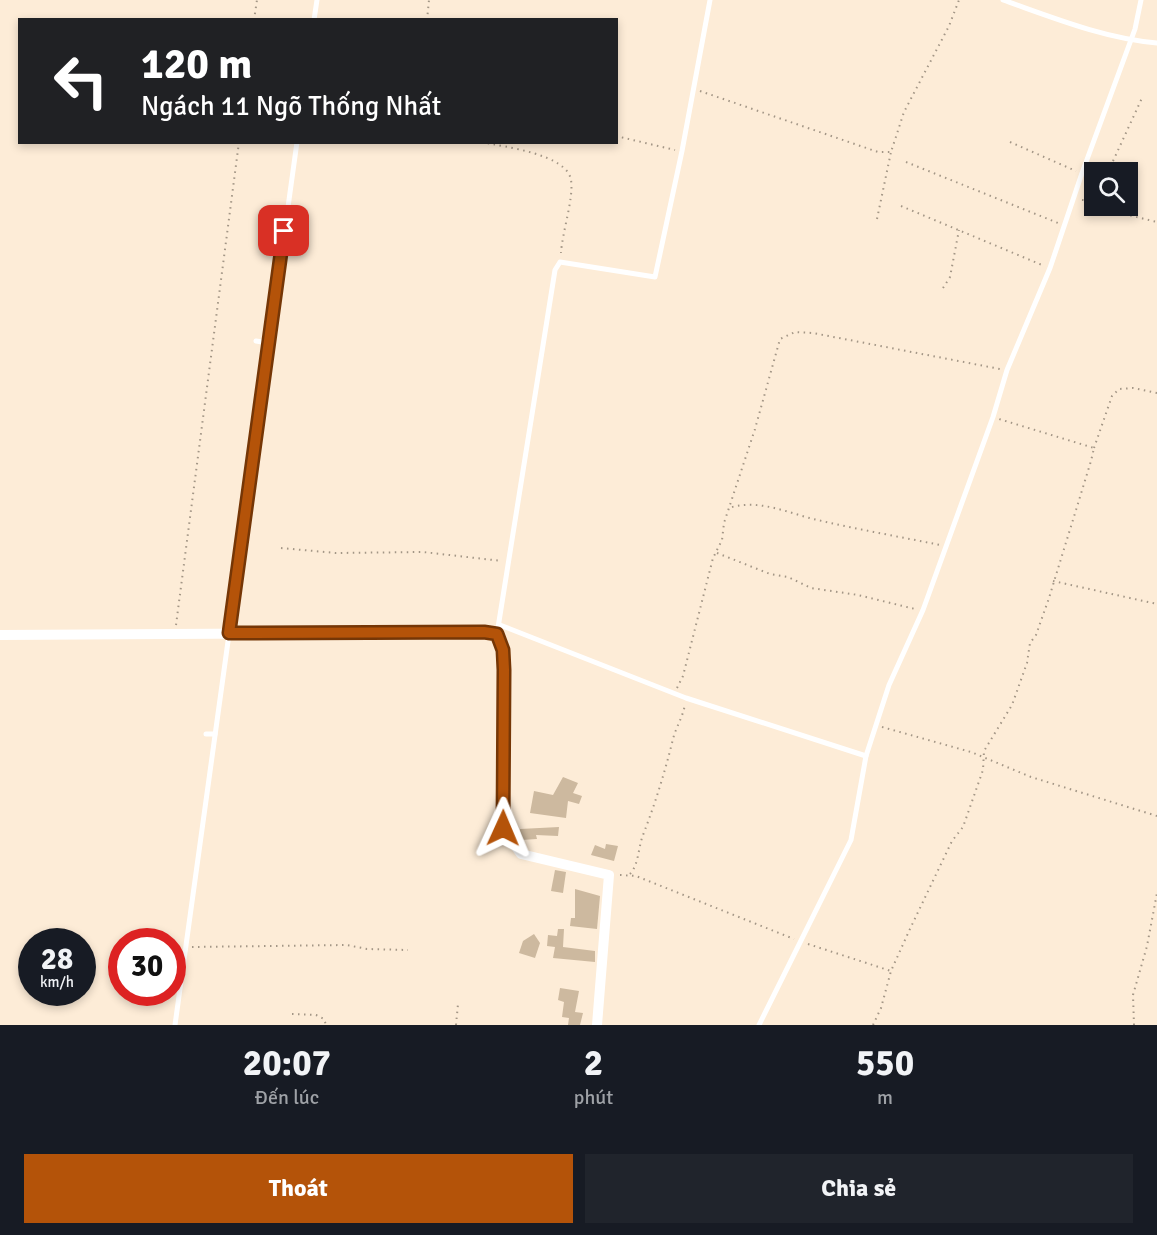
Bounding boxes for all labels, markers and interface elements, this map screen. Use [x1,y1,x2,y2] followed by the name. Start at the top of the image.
[141,39,252,90] text: 120 m
[42,42,120,120] icon: left
[141,90,441,123] text: Ngách 11 Ngõ Thống Nhất
[1084,162,1138,216] map controls
[1084,162,1138,216] button: search
[258,205,309,256] pin
[267,214,300,247] icon: arrive
[471,796,535,860] position arrow
[108,928,186,1006] speed limit sign: 30
[41,941,73,978] text: 28
[40,973,74,991] text: km/h
[243,1041,331,1086] text: 20:07
[584,1041,603,1086] text: 2
[856,1041,914,1086] text: 550
[255,1085,319,1110] text: Đến lúc
[574,1085,613,1110] text: phút
[877,1085,893,1110] text: m
[24,1154,573,1223] button: Thoát
[585,1154,1133,1223] button: Chia sẻ

